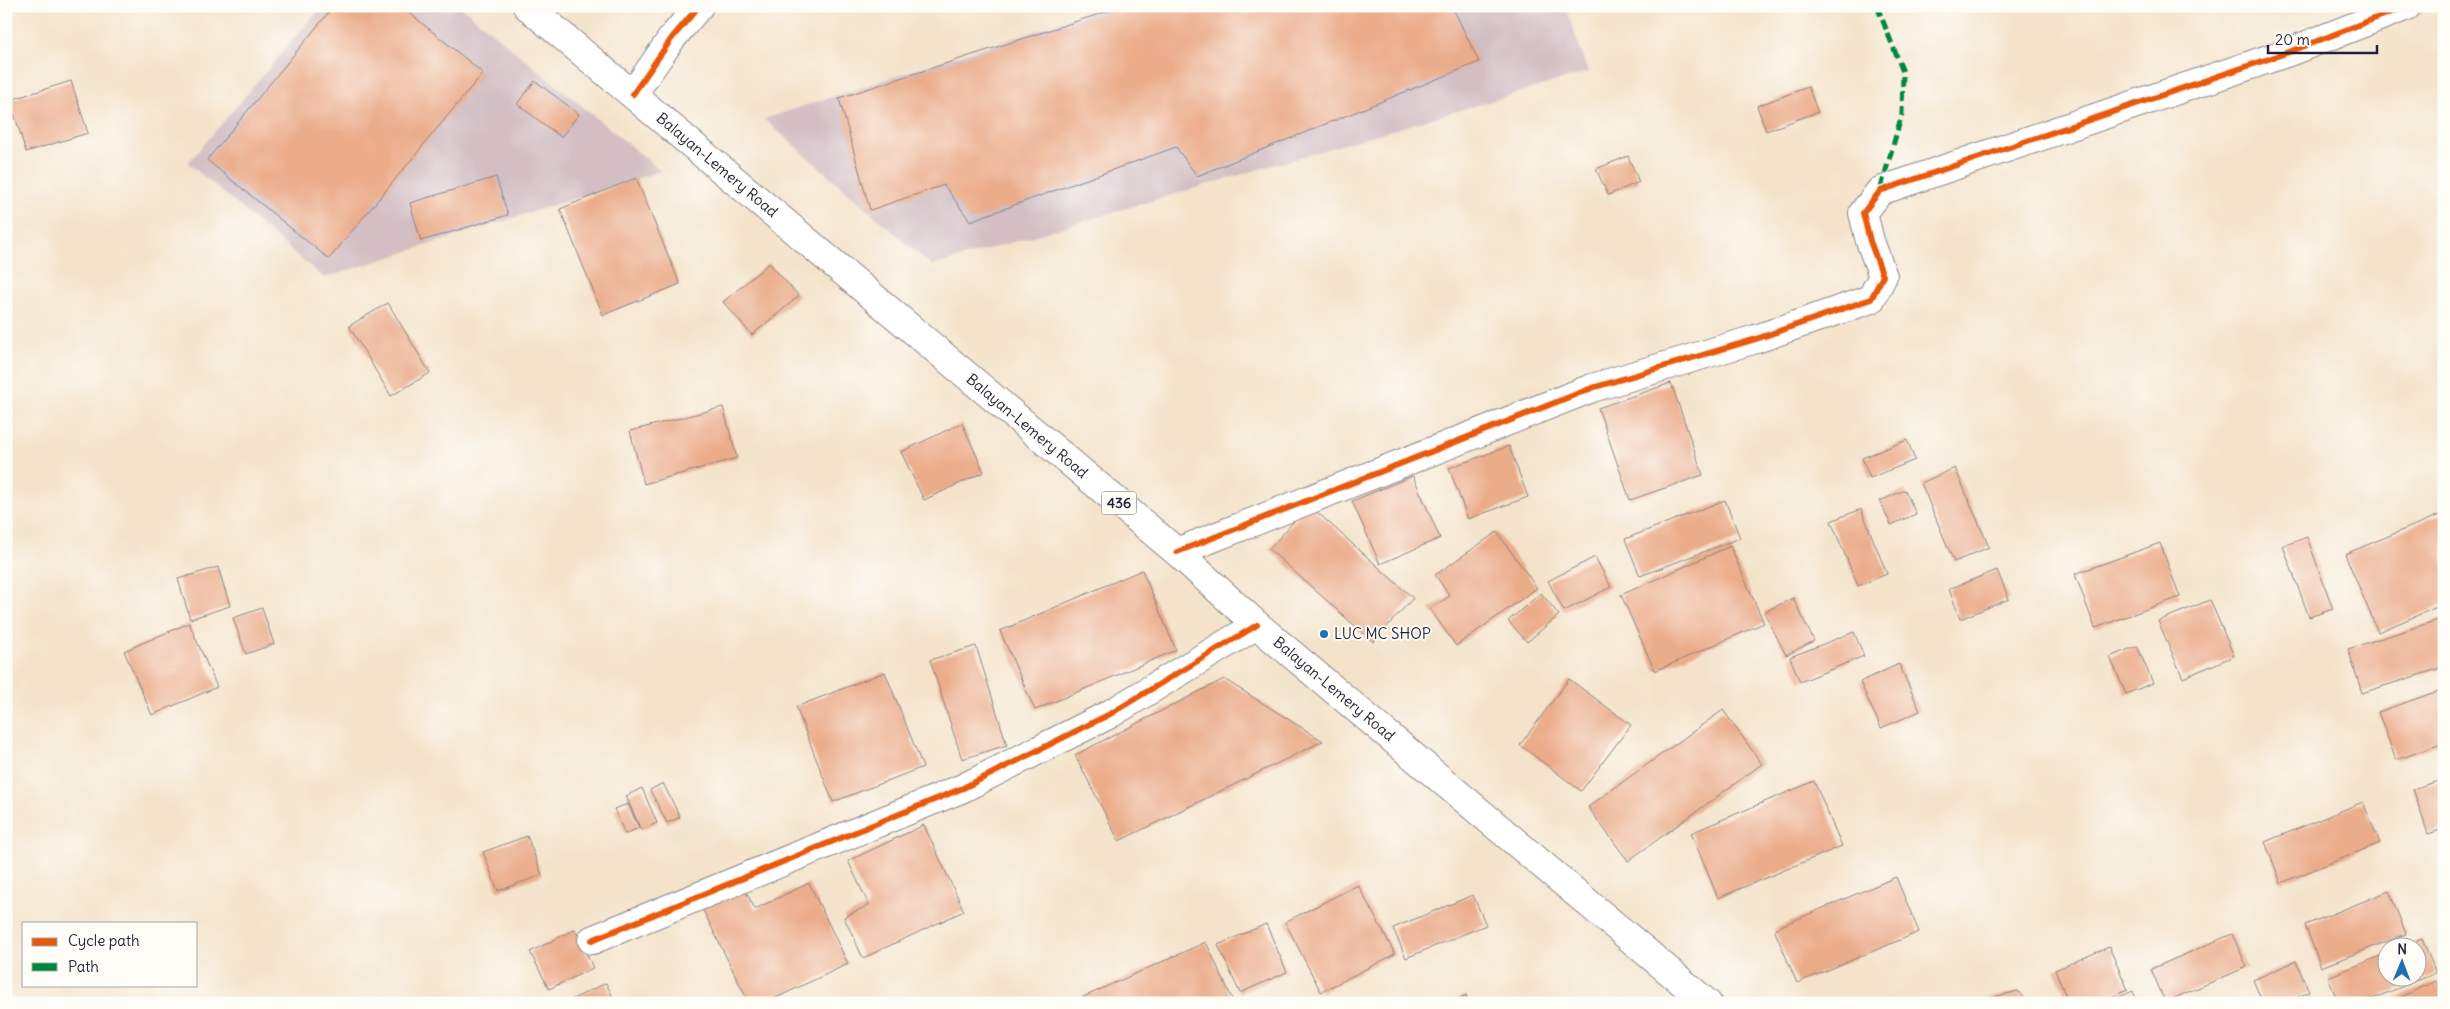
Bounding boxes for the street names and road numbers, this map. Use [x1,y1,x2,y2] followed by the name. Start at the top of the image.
[653,108,782,221] street label: Balayan-Lemery Road
[963,369,1092,482] street label: Balayan-Lemery Road
[1102,492,1136,514] road number: 436
[1270,632,1399,745] street label: Balayan-Lemery Road

